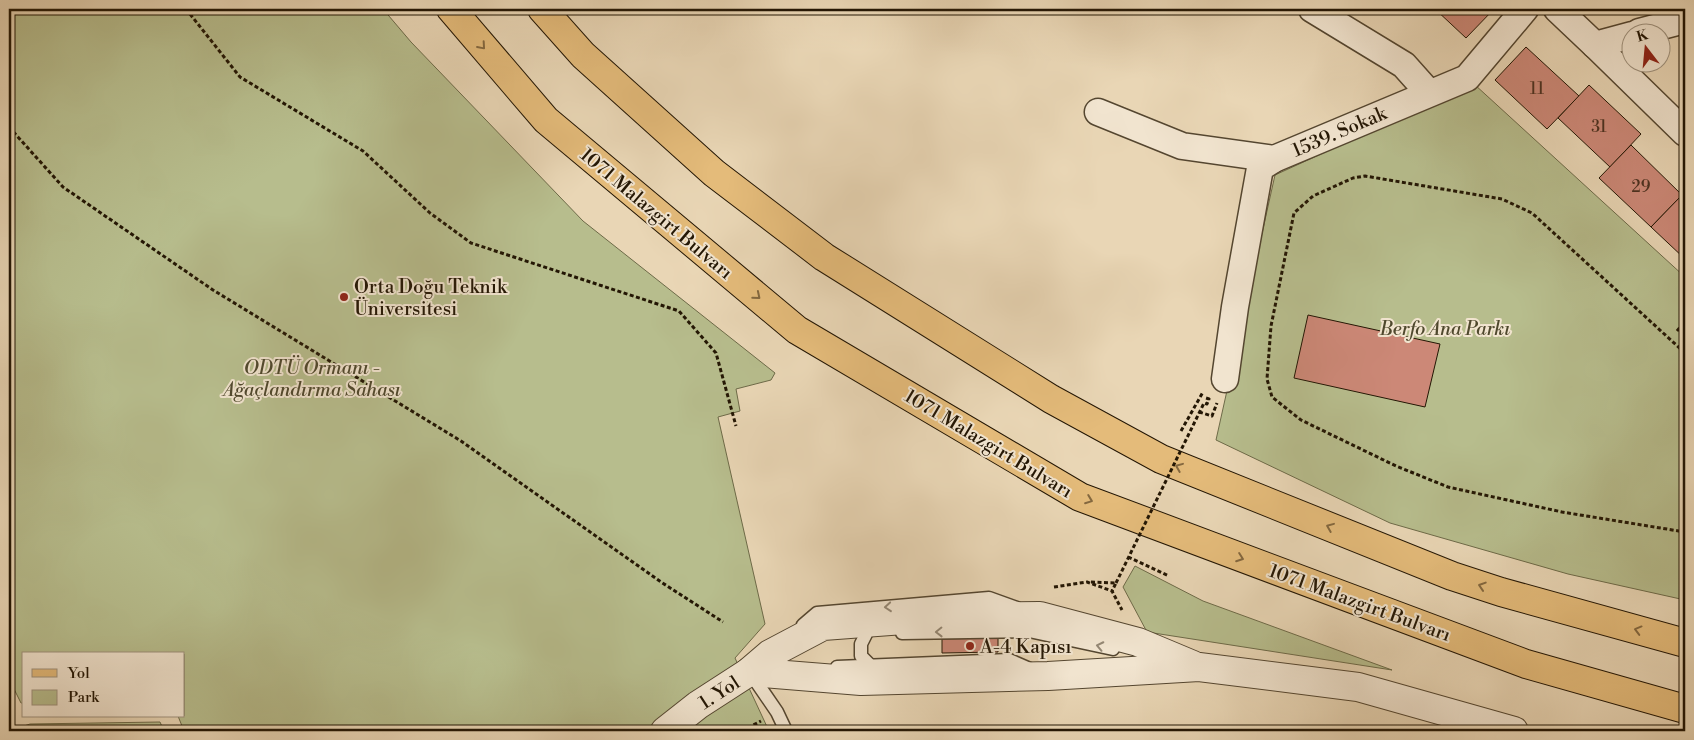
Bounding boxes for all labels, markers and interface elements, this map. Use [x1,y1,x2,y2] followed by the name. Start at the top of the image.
[1622,22,1672,72] north arrow
[1635,26,1651,47] text: K
[477,40,486,49] one-way arrow
[1530,79,1544,99] house number: 11
[1288,101,1391,163] street label: 1539. Sokak
[1591,117,1607,137] house number: 31
[575,143,738,285] street label: 1071 Malazgirt Bulvarı
[1632,177,1651,197] house number: 29
[354,275,508,321] place label: Orta Doğu Teknik Üniversitesi
[751,290,760,299] one-way arrow
[338,291,350,303] marker: Orta Doğu Teknik Üniversitesi
[1379,317,1510,341] park label: Berfo Ana Parkı
[221,355,401,402] park label: ODTÜ Ormanı - Ağaçlandırma Sahası
[900,384,1077,504] street label: 1071 Malazgirt Bulvarı
[1176,462,1184,472] one-way arrow
[1084,494,1092,504] one-way arrow
[1326,523,1335,533] one-way arrow
[1236,552,1244,562] one-way arrow
[1265,559,1454,647] street label: 1071 Malazgirt Bulvarı
[1478,581,1487,591] one-way arrow
[884,601,892,612] one-way arrow
[1635,625,1643,635] one-way arrow
[934,627,942,637] one-way arrow
[979,635,1072,659] place label: A-4 Kapısı
[964,640,976,652] marker: A-4 Kapısı
[1095,641,1104,652] one-way arrow
[22,652,185,718] legend
[67,664,90,683] text: Yol
[695,671,745,715] street label: 1. Yol
[68,688,100,707] text: Park

